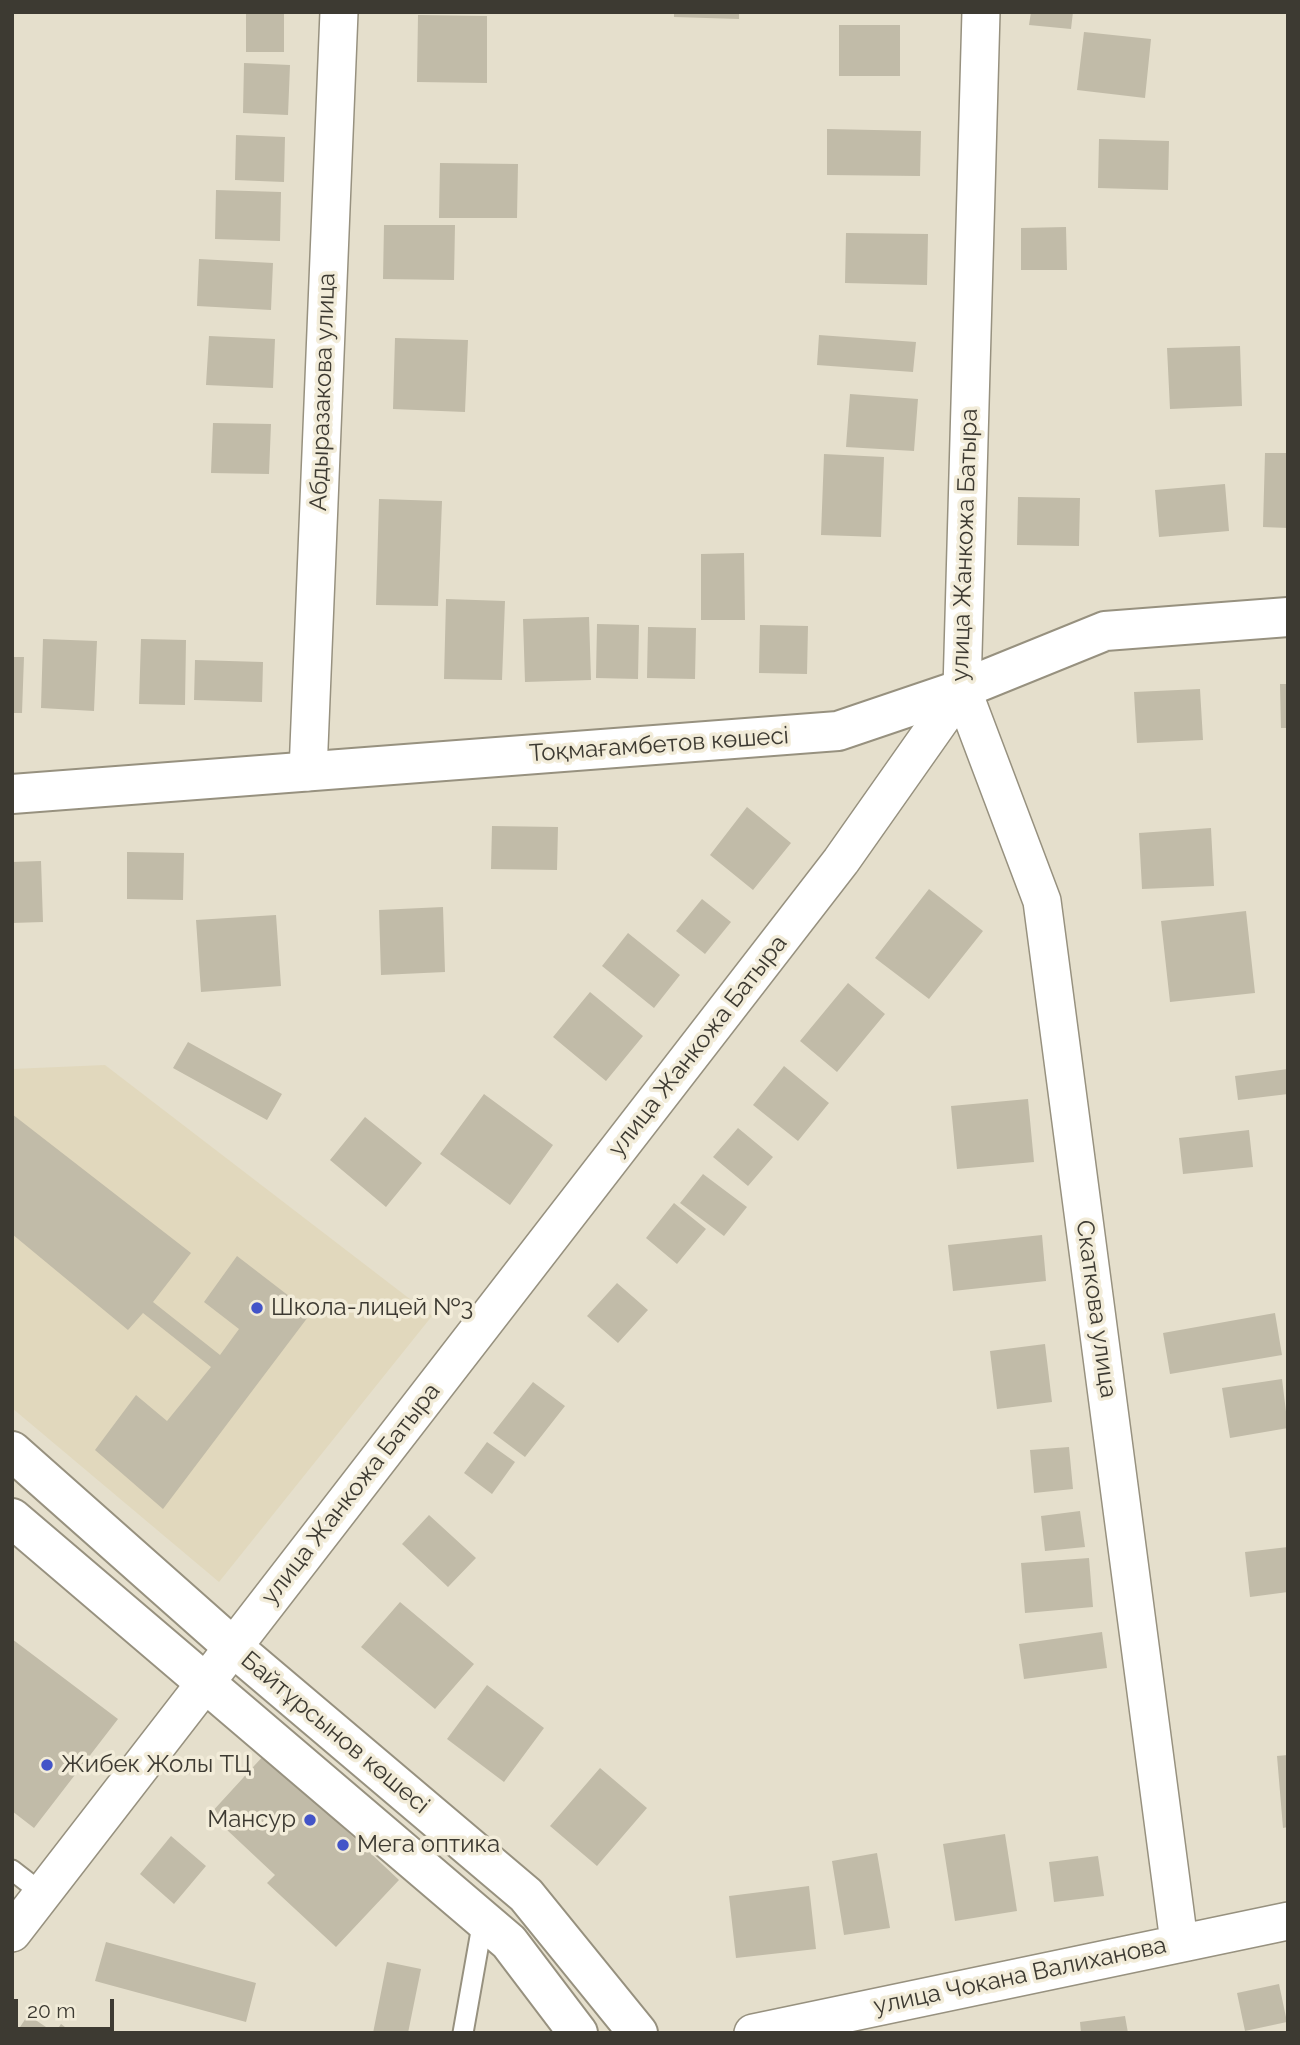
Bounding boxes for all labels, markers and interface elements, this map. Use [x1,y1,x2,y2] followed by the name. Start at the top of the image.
[304,272,342,512] street label: Абдыразакова улица
[946,408,984,682] street label: улица Жанкожа Батыра
[528,722,790,768] street label: Тоқмағамбетов көшесі
[603,930,793,1162] street label: улица Жанкожа Батыра
[1069,1218,1123,1400] street label: Скаткова улица
[271,1294,473,1322] place label: Школа-лицей №3
[249,1300,265,1316] marker: Школа-лицей №3
[256,1378,446,1610] street label: улица Жанкожа Батыра
[235,1646,435,1820] street label: Байтұрсынов көшесі
[61,1751,252,1779] place label: Жибек Жолы ТЦ
[39,1757,55,1773] marker: Жибек Жолы ТЦ
[207,1806,296,1834] place label: Мансур
[302,1812,318,1828] marker: Мансур
[357,1831,500,1859] place label: Мега оптика
[335,1837,351,1853] marker: Мега оптика
[871,1931,1169,2021] street label: улица Чокана Валиханова
[18,1986,117,2030] scale bar
[27,1998,75,2023] text: 20 m

